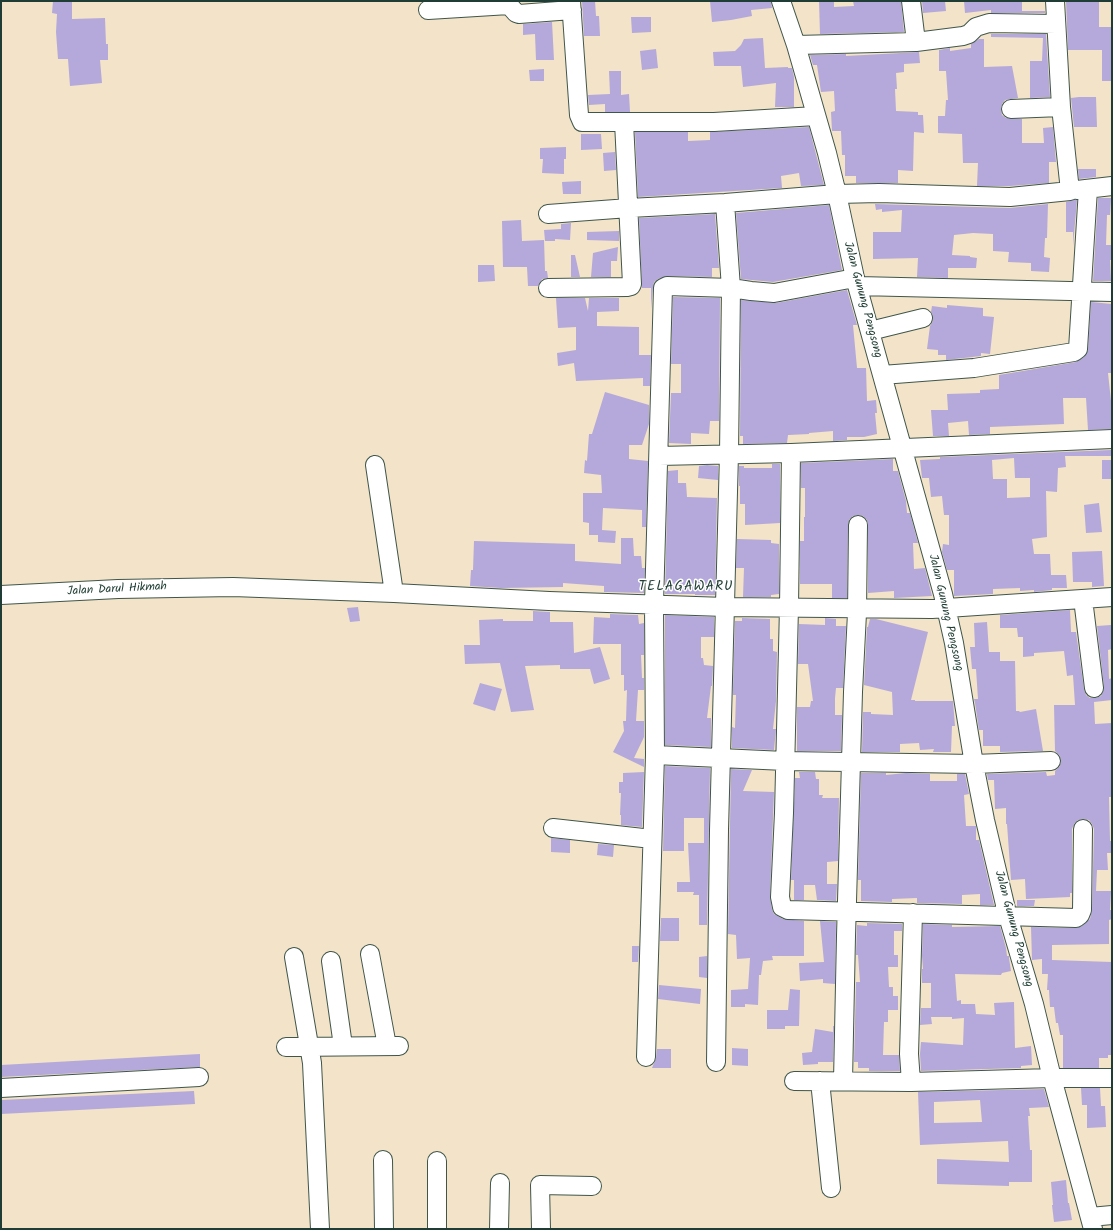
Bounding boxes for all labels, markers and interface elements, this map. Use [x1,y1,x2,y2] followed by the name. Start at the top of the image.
[840,240,884,360] street label: Jalan Gunung Pengsong
[925,553,965,673] street label: Jalan Gunung Pengsong
[67,580,167,600] street label: Jalan Darul Hikmah
[639,580,733,596] district label: TELAGAWARU
[991,869,1035,989] street label: Jalan Gunung Pengsong

